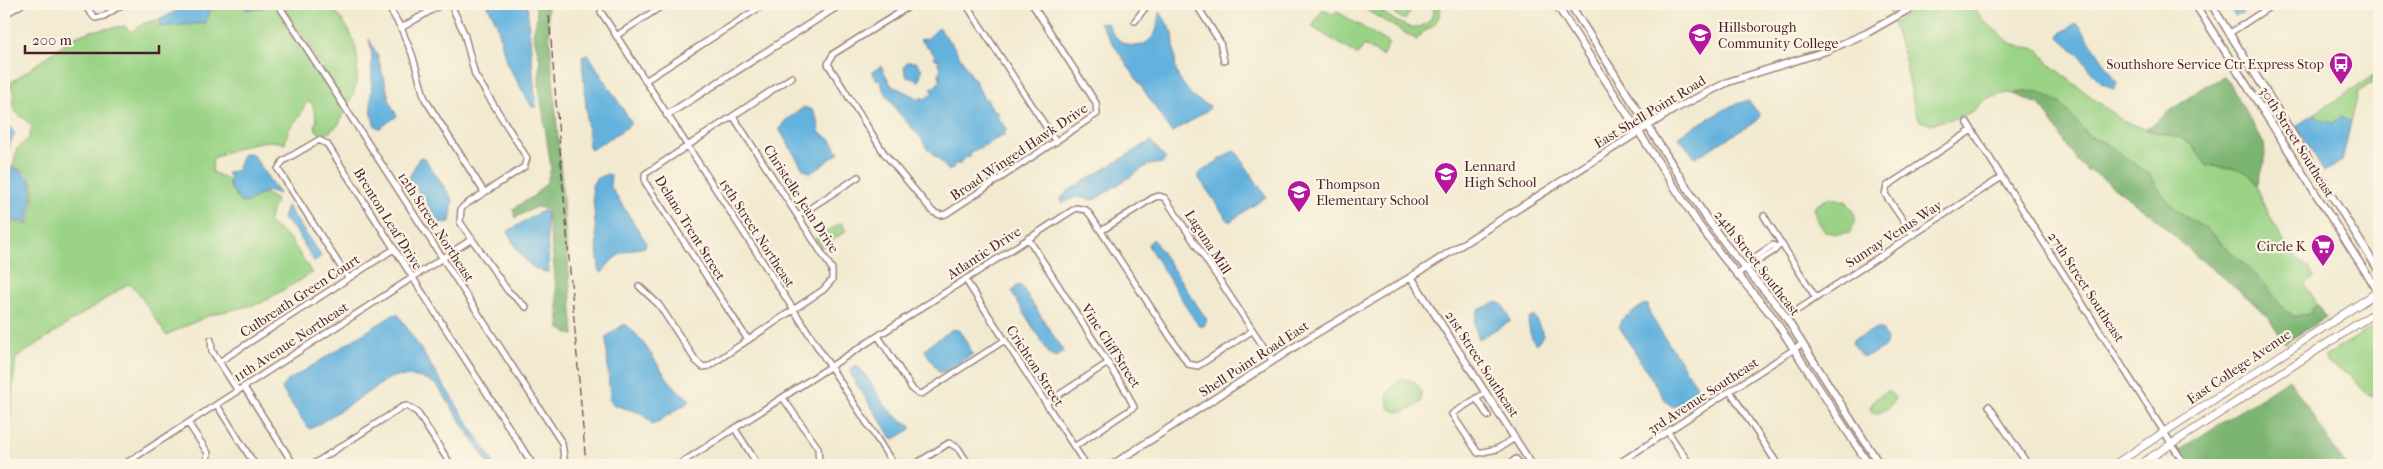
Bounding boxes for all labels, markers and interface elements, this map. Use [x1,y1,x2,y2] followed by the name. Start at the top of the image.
[1718,19,1839,52] place label: Hillsborough Community College
[25,22,159,54] scale bar
[1687,22,1713,56] school or university icon: Hillsborough Community College
[32,31,72,49] text: 200 m
[2328,51,2354,85] bus stop icon: Southshore Service Ctr Express Stop
[2106,56,2324,73] place label: Southshore Service Ctr Express Stop
[1591,72,1709,152] street label: East Shell Point Road
[2256,83,2338,201] street label: 30th Street Southeast
[947,100,1091,204] street label: Broad Winged Hawk Drive
[760,142,842,256] street label: Christelle Jean Drive
[1464,158,1537,191] place label: Lennard High School
[1433,161,1459,195] school or university icon: Lennard High School
[350,165,426,273] street label: Brenton Leaf Drive
[394,169,478,285] street label: 12th Street Northeast
[651,172,729,284] street label: Delano Trent Street
[715,175,799,291] street label: 15th Street Northeast
[1316,176,1429,209] place label: Thompson Elementary School
[1286,179,1312,213] school or university icon: Thompson Elementary School
[1843,196,1946,272] street label: Sunray Venus Way
[1181,207,1235,277] street label: Laguna Mill
[1710,207,1804,319] street label: 24th Street Southeast
[943,223,1024,284] street label: Atlantic Drive
[2044,229,2128,345] street label: 27th Street Southeast
[2310,233,2336,267] supermarket icon: Circle K
[2257,238,2307,255] place label: Circle K
[237,251,363,341] street label: Culbreath Green Court
[230,298,352,386] street label: 11th Avenue Northeast
[1077,300,1145,391] street label: Vine Cliff Street
[1441,307,1523,421] street label: 21st Street Southeast
[1196,317,1312,401] street label: Shell Point Road East
[1002,322,1068,410] street label: Crichton Street
[2184,326,2294,408] street label: East College Avenue
[1644,354,1762,438] street label: 3rd Avenue Southeast

